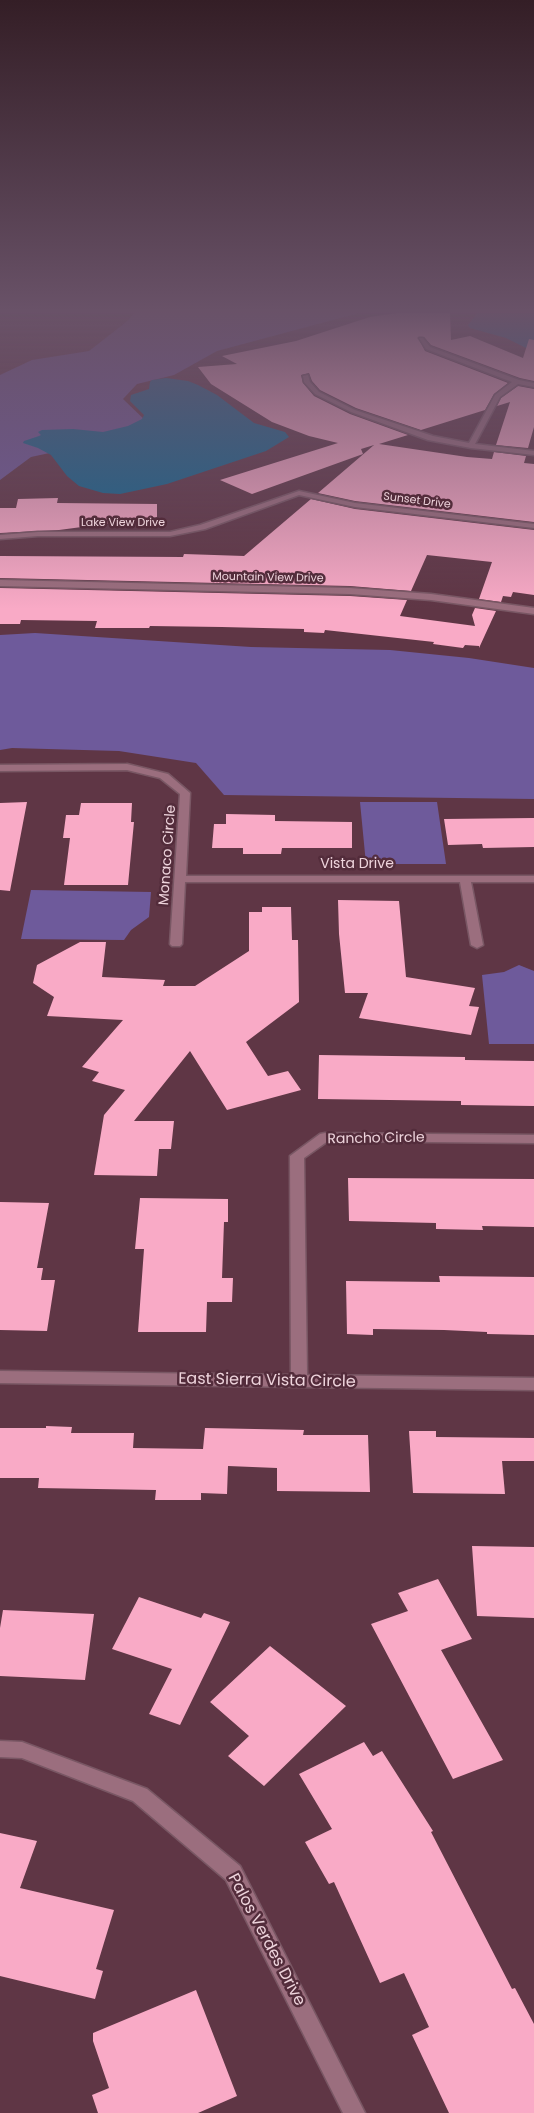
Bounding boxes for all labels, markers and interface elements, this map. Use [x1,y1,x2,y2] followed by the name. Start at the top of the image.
[383,490,451,512] street label: Sunset Drive
[81,516,165,530] street label: Lake View Drive
[212,570,324,586] street label: Mountain View Drive
[156,804,180,906] street label: Monaco Circle
[320,856,394,872] street label: Vista Drive
[327,1130,425,1148] street label: Rancho Circle
[178,1370,356,1392] street label: East Sierra Vista Circle
[223,1871,309,2009] street label: Palos Verdes Drive

